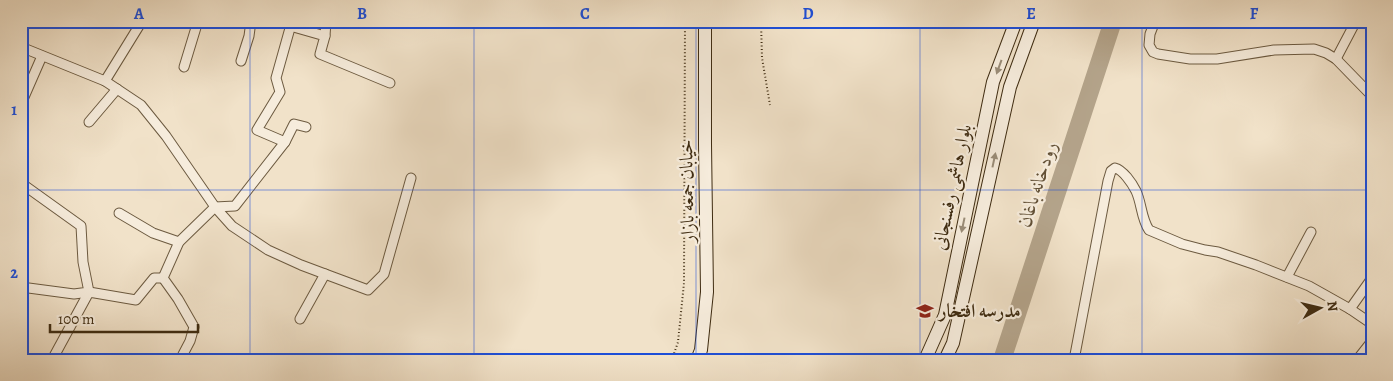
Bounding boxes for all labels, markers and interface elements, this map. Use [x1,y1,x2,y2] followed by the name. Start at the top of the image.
[133,3,145,25] text: A
[357,3,367,25] text: B
[580,3,590,25] text: C
[802,3,814,25] text: D
[1026,3,1036,25] text: E
[1250,3,1259,25] text: F
[995,60,1003,75] one-way arrow
[11,99,17,121] text: 1
[926,122,978,252] street label: بلوار هاشمی رفسنجانی
[1010,138,1064,230] water label: رودخانه باغان
[673,139,701,245] street label: خیابان جمعه بازار
[990,152,998,167] one-way arrow
[959,218,967,234] one-way arrow
[10,262,18,284] text: 2
[1296,284,1346,334] north arrow
[937,298,1021,324] place label: مدرسه افتخار
[1322,300,1342,313] text: N
[50,301,198,333] scale bar
[915,301,935,321] school or university icon: مدرسه افتخار
[58,309,95,329] text: 100 m

